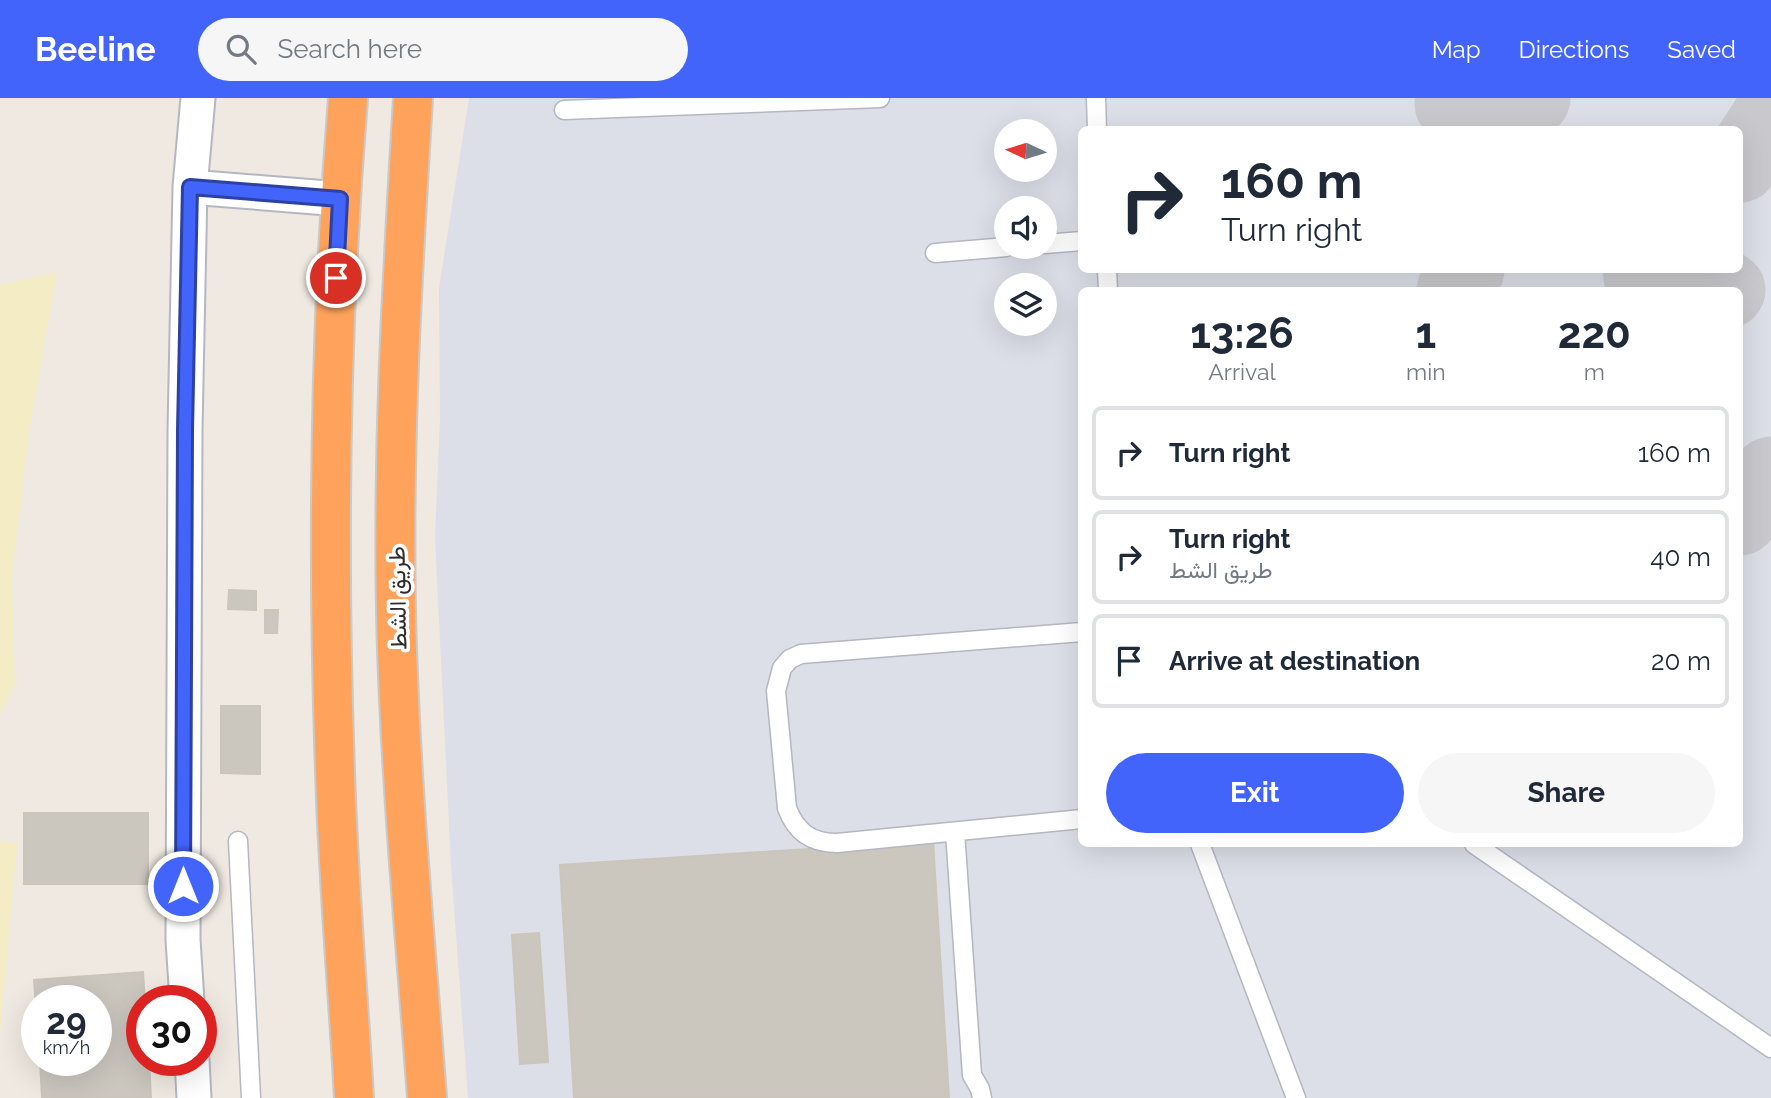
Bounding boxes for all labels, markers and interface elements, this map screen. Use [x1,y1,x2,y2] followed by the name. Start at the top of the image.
[198,18,688,81] search box
[35,30,156,69] text: Beeline
[222,30,260,68] icon: search
[278,34,422,64] text: Search here
[1432,35,1481,64] text: Map
[1519,35,1629,64] text: Directions
[1667,35,1736,64] text: Saved
[994,119,1057,182] north arrow
[994,119,1057,336] map controls
[1221,152,1362,209] text: 160 m
[1106,154,1197,245] icon: right
[994,196,1057,259] button: sound
[1221,211,1362,248] text: Turn right
[306,248,366,308] pin
[317,259,355,297] icon: arrive
[994,273,1057,336] button: layers
[1190,309,1294,358] text: 13:26
[1415,309,1436,358] text: 1
[1558,309,1631,358] text: 220
[1208,358,1276,385] text: Arrival
[1406,358,1446,385] text: min
[1584,358,1605,385] text: m
[1110,434,1148,472] icon: right
[1169,438,1290,468] text: Turn right
[1638,438,1711,468] text: 160 m
[1169,524,1290,554] text: Turn right
[1110,538,1148,576] icon: right
[1650,542,1711,572] text: 40 m
[383,546,413,650] street label: طريق الشط
[1169,556,1273,583] text: طريق الشط
[1110,642,1148,680] icon: arrive
[1169,646,1420,676] text: Arrive at destination
[1651,646,1711,676] text: 20 m
[1106,753,1404,833] button: Exit
[1418,753,1715,833] button: Share
[146,849,220,923] position arrow
[126,985,217,1076] speed limit sign: 30
[46,1001,87,1042] text: 29
[43,1037,90,1058] text: km/h

